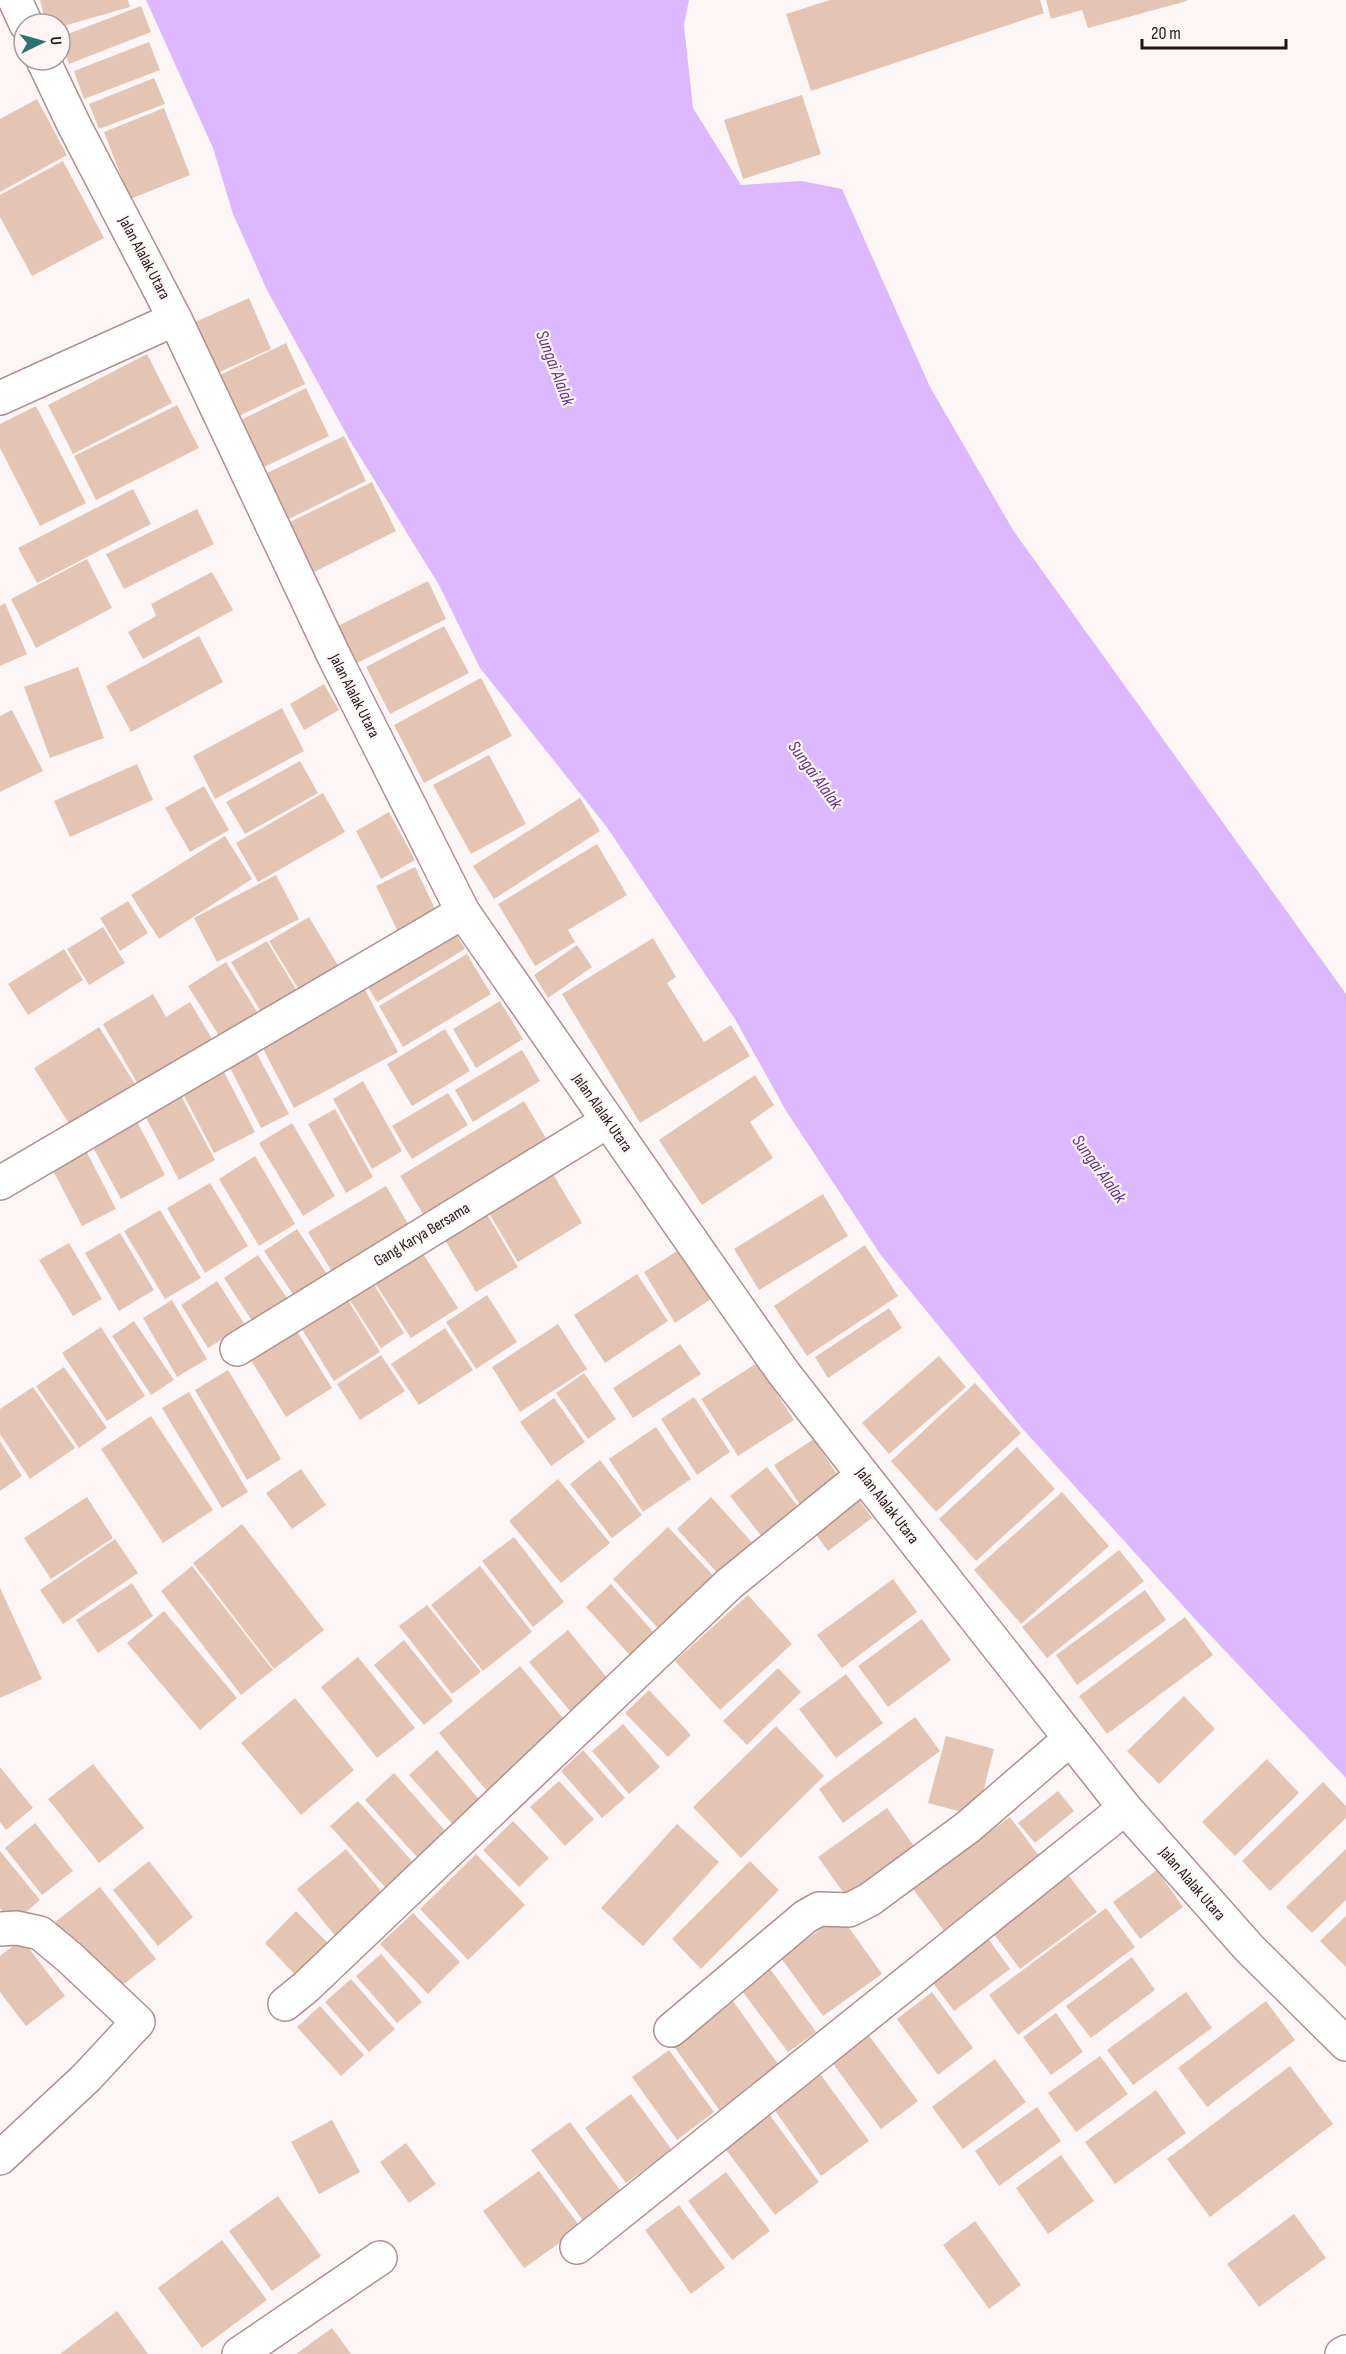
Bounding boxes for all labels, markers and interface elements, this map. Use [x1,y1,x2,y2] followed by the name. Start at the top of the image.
[12,12,72,72] north arrow
[1142,12,1286,50] scale bar
[1151,23,1181,44] text: 20 m
[46,36,65,46] text: U
[114,212,174,303] street label: Jalan Alalak Utara
[531,327,579,410] water label: Sungai Alalak
[324,650,383,741] street label: Jalan Alalak Utara
[783,737,847,814] water label: Sungai Alalak
[567,1069,636,1156] street label: Jalan Alalak Utara
[1067,1131,1131,1208] water label: Sungai Alalak
[371,1199,473,1271] street label: Gang Karya Bersama
[851,1463,923,1548] street label: Jalan Alalak Utara
[1154,1843,1229,1925] street label: Jalan Alalak Utara

